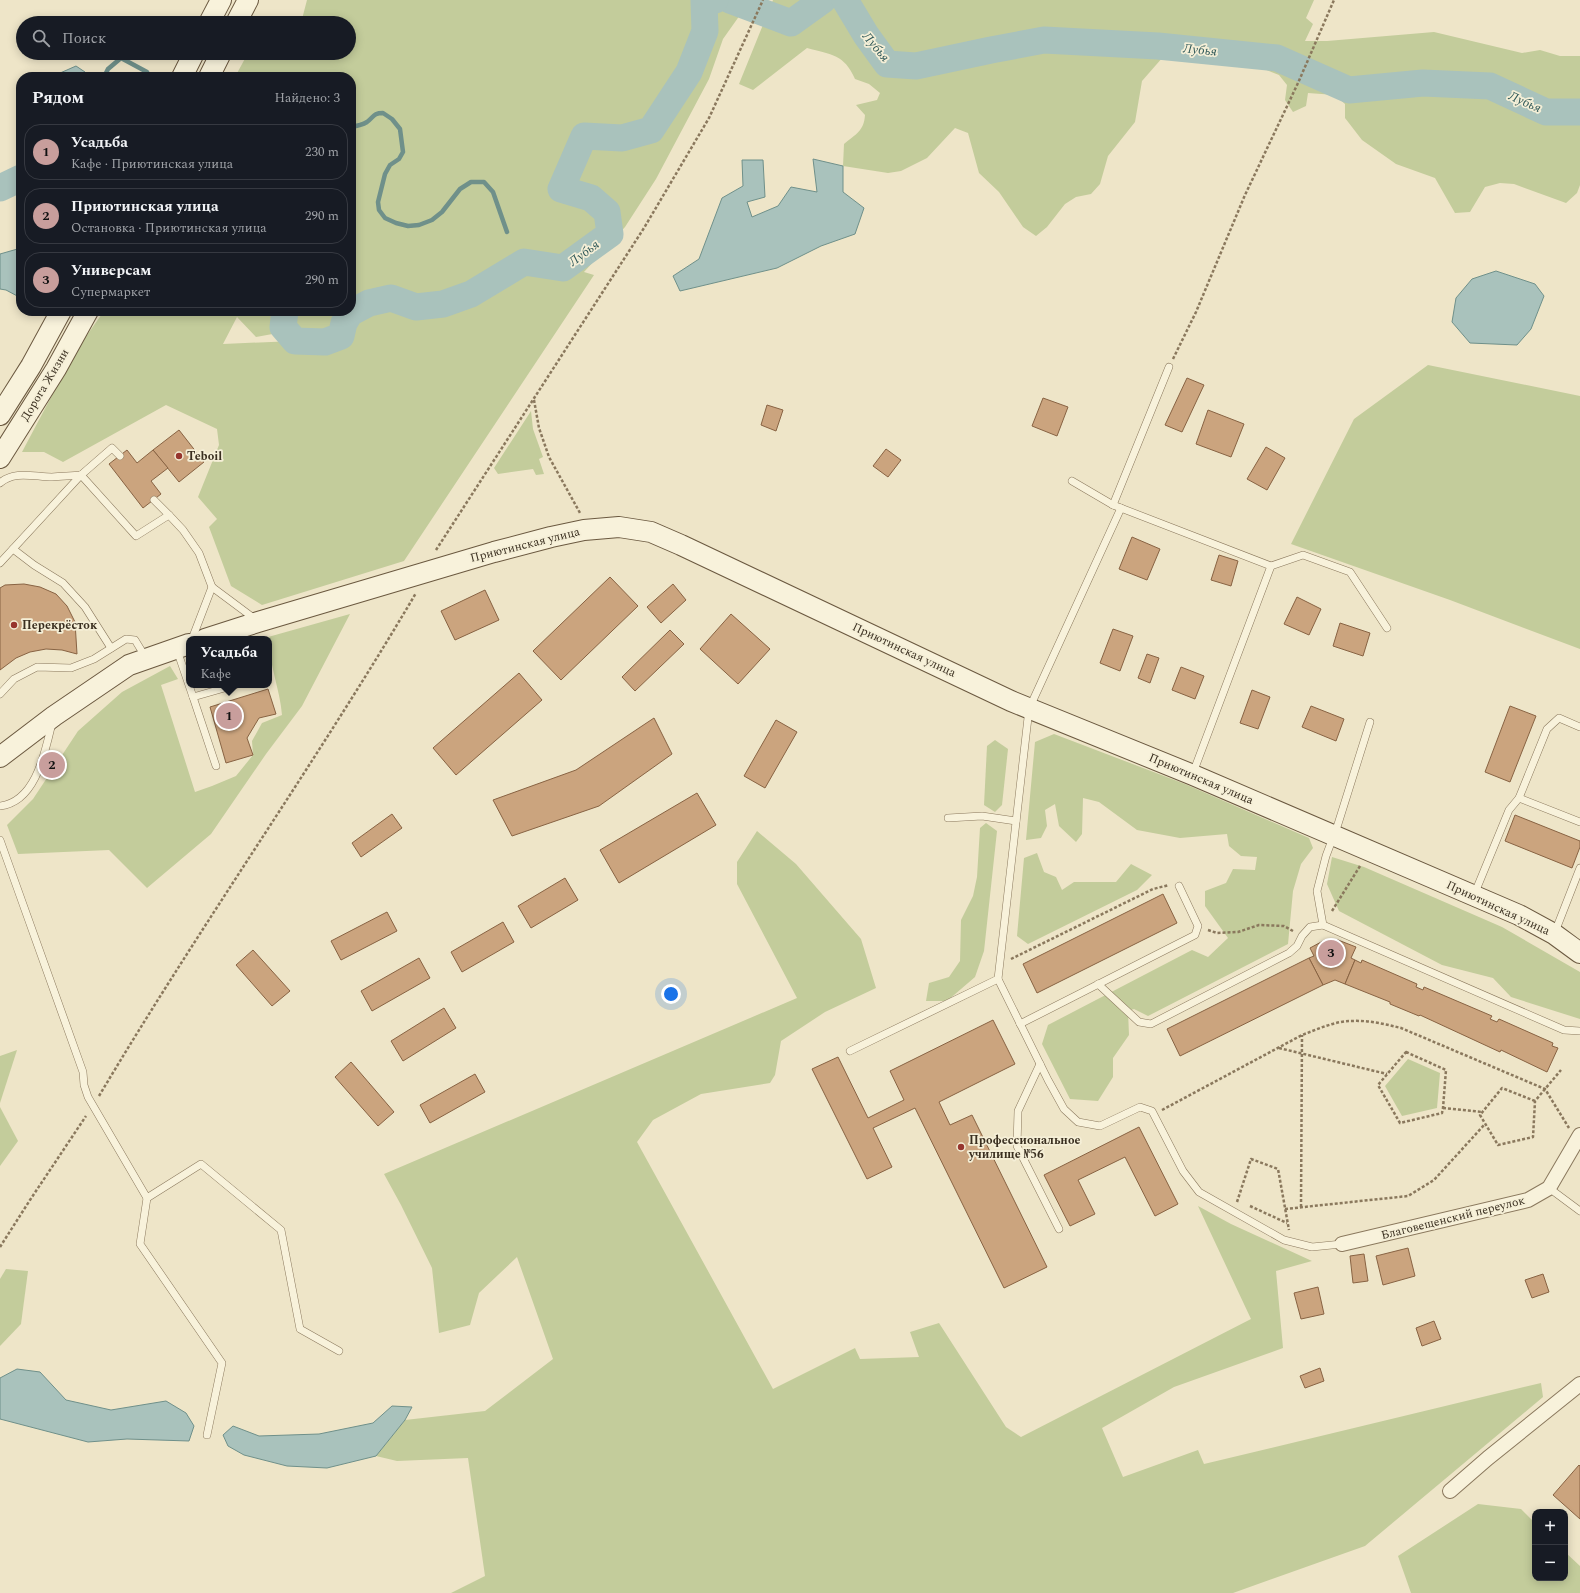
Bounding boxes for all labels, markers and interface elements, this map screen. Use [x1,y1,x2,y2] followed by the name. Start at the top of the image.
[16,16,356,60] search box
[30,27,52,49] icon: search
[62,27,106,50] text: Поиск
[857,27,895,66] water label: Лубья
[1181,38,1218,62] water label: Лубья
[32,85,84,111] text: Рядом
[1505,86,1545,118] water label: Лубья
[274,88,340,108] text: Найдено: 3
[71,131,128,154] text: Усадьба
[42,142,50,162] text: 1
[305,142,339,162] text: 230 m
[71,154,233,174] text: Кафе · Приютинская улица
[71,195,219,218] text: Приютинская улица
[42,206,50,226] text: 2
[305,206,339,226] text: 290 m
[71,218,267,238] text: Остановка · Приютинская улица
[564,235,604,272] water label: Лубья
[71,259,151,282] text: Универсам
[42,270,50,290] text: 3
[305,270,339,290] text: 290 m
[71,282,151,302] text: Супермаркет
[16,345,74,425] street label: Дорога Жизни
[187,447,222,466] place label: Teboil
[174,451,184,461] marker: Teboil
[468,522,582,568] street label: Приютинская улица
[22,616,98,635] place label: Перекрёсток
[849,618,959,682] street label: Приютинская улица
[9,620,19,630] marker: Перекрёсток
[186,636,272,688] popup
[200,641,258,664] text: Усадьба
[200,664,231,684] text: Кафе
[216,701,242,731] pin: 1
[1146,748,1257,810] street label: Приютинская улица
[39,750,65,780] pin: 2
[1443,876,1553,940] street label: Приютинская улица
[1318,938,1344,968] pin: 3
[661,984,681,1004] your location
[968,1131,1081,1164] place label: Профессиональное училище №56
[956,1142,966,1152] marker: Профессиональное училище №56
[1379,1191,1527,1245] street label: Благовещенский переулок
[1532,1509,1568,1581] map controls
[1532,1509,1568,1545] button: +
[1532,1545,1568,1581] button: −

